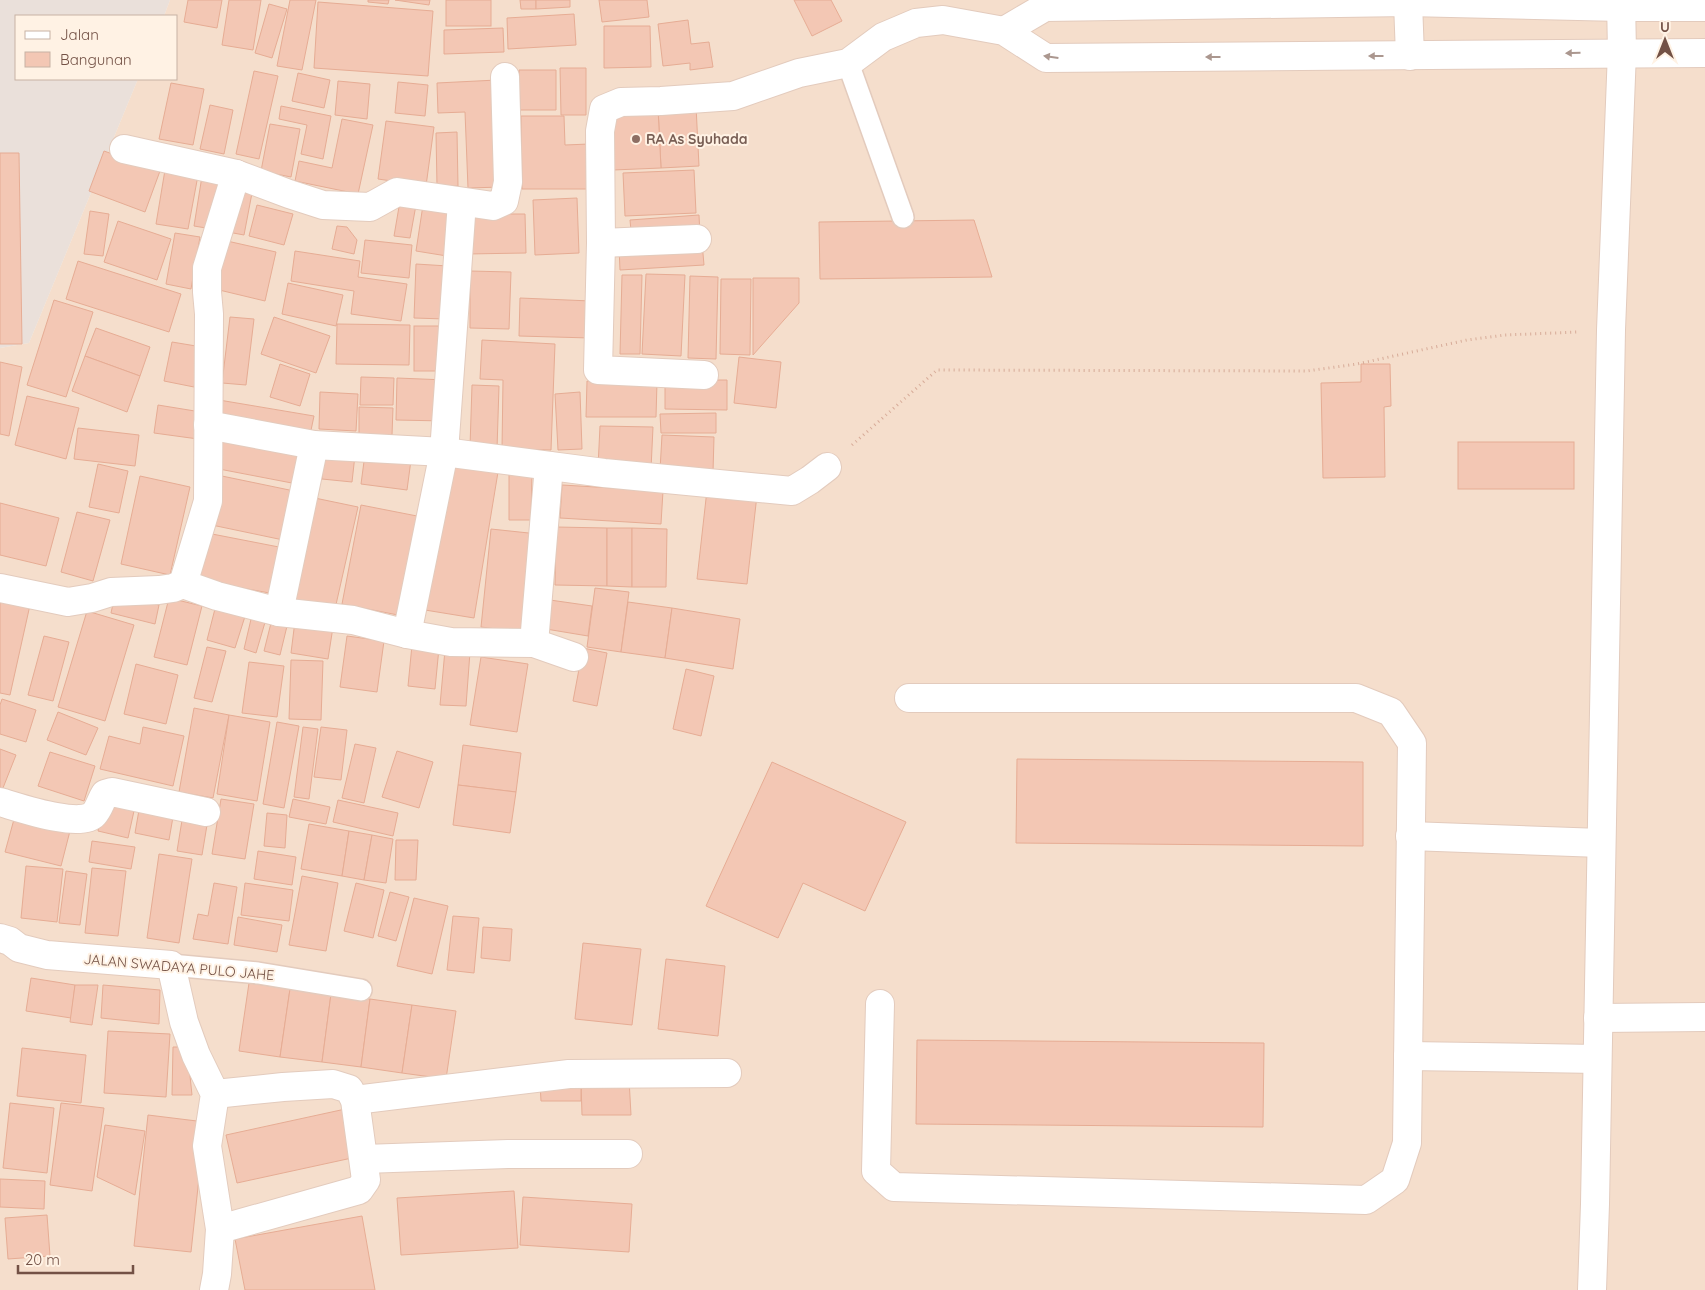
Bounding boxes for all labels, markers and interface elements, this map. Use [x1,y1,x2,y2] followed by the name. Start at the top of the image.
[15,15,178,80] legend
[1640,15,1690,65] north arrow
[1660,18,1670,36] text: U
[60,25,99,44] text: Jalan
[1565,49,1581,57] one-way arrow
[60,50,132,69] text: Bangunan
[1368,52,1384,60] one-way arrow
[1043,53,1059,61] one-way arrow
[1205,53,1221,61] one-way arrow
[646,130,747,148] place label: RA As Syuhada
[630,133,642,145] marker: RA As Syuhada
[83,950,275,984] street label: JALAN SWADAYA PULO JAHE
[18,1242,132,1274] scale bar
[25,1250,60,1269] text: 20 m

